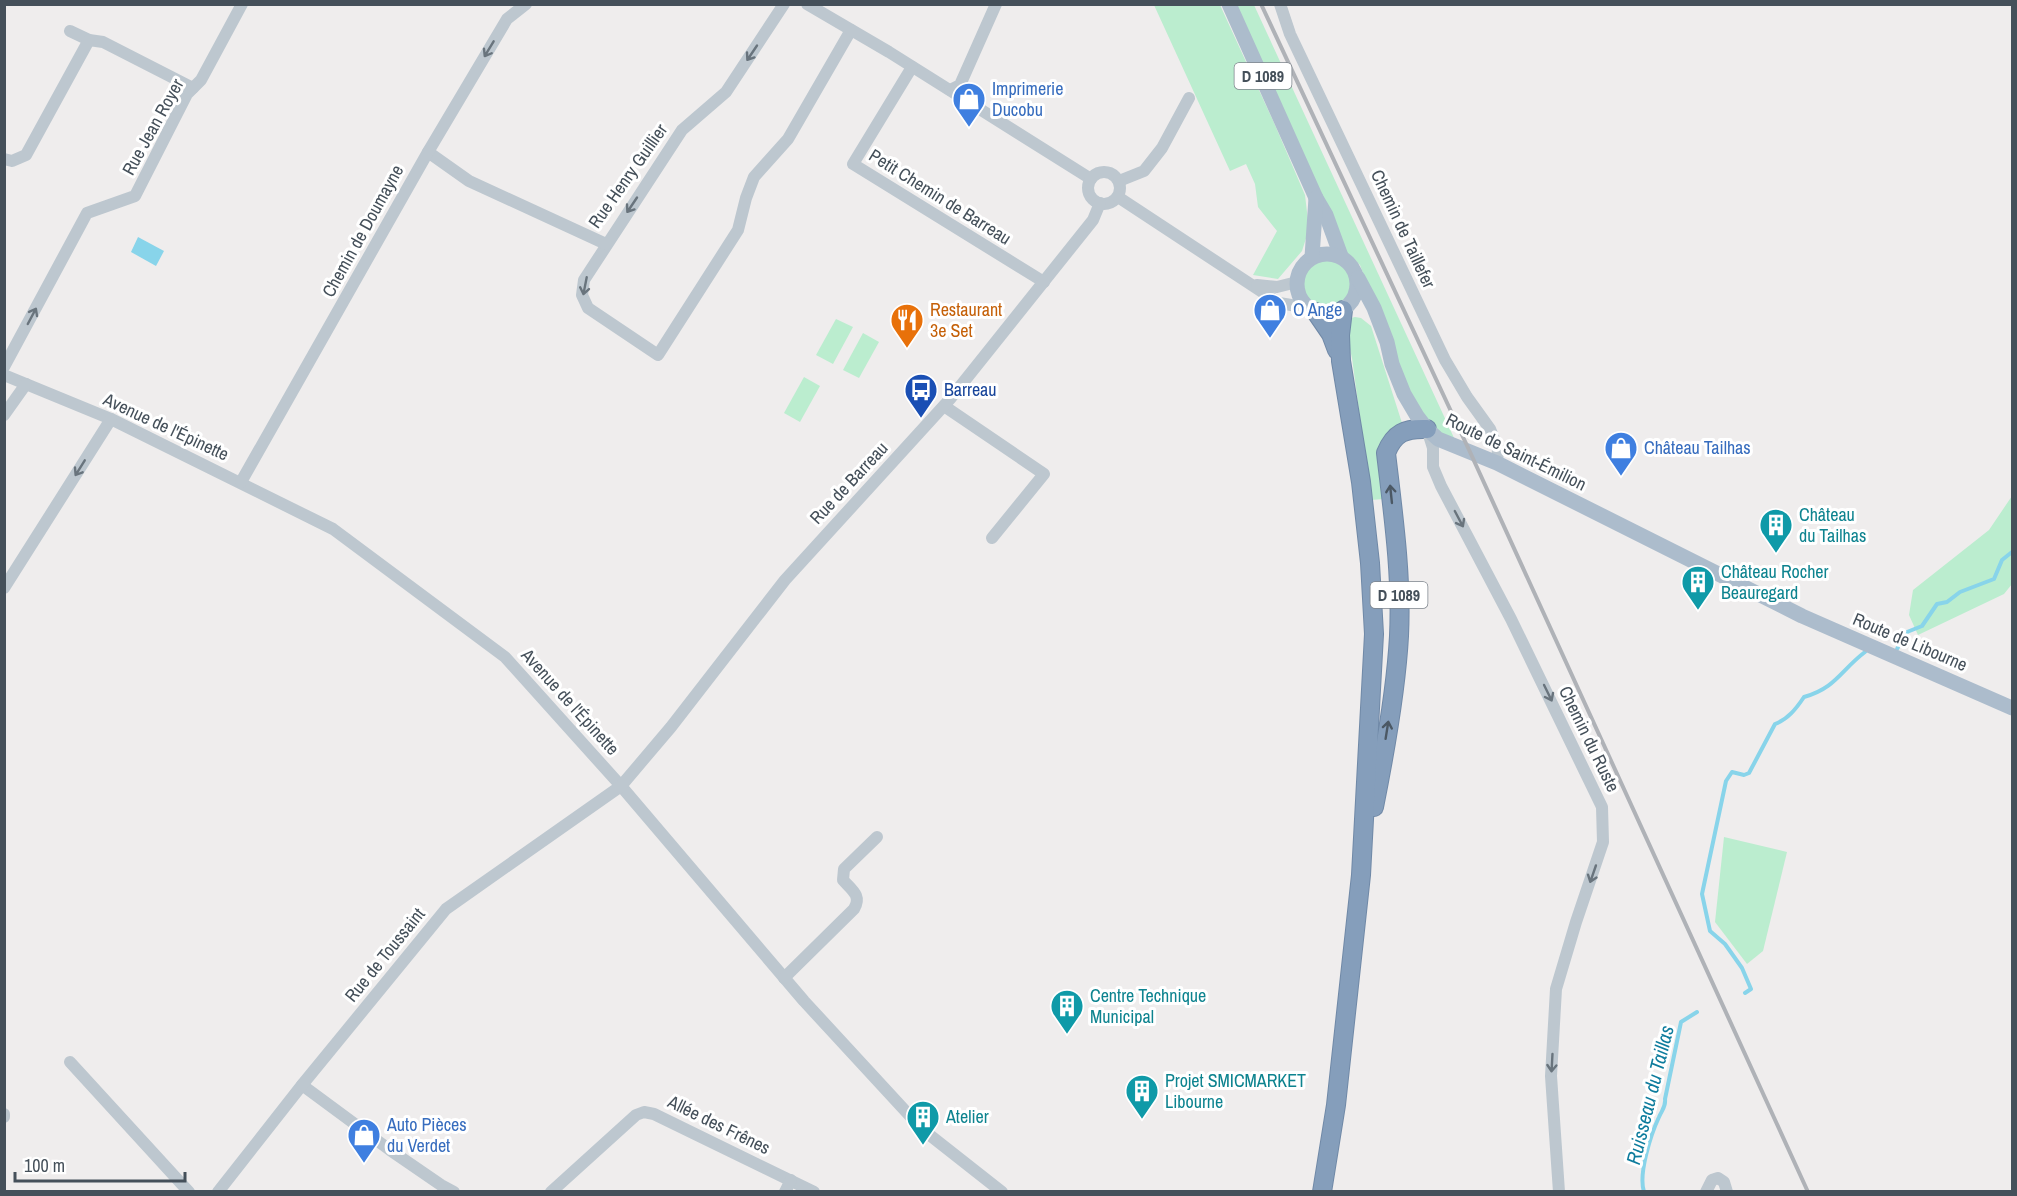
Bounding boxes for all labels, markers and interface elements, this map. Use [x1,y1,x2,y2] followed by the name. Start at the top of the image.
[483,40,495,57] one-way arrow
[746,44,758,61] one-way arrow
[1234,63,1292,89] road number: D 1089
[116,74,189,179] street label: Rue Jean Royer
[992,76,1063,122] place label: Imprimerie Ducobu
[951,81,987,128] shop icon: Imprimerie Ducobu
[582,118,673,233] street label: Rue Henry Guillier
[864,143,1016,250] street label: Petit Chemin de Barreau
[316,160,409,301] street label: Chemin de Doumayne
[1365,165,1442,292] street label: Chemin de Taillefer
[626,197,638,213] one-way arrow
[579,276,590,295] one-way arrow
[1252,292,1288,339] shop icon: O Ange
[930,297,1002,343] place label: Restaurant 3e Set
[1293,297,1342,322] place label: O Ange
[889,302,925,349] restaurant icon: Restaurant 3e Set
[27,307,38,325] one-way arrow
[903,372,939,419] bus stop icon: Barreau
[944,377,997,402] place label: Barreau
[99,386,233,467] street label: Avenue de l'Épinette
[1442,407,1591,496] street label: Route de Saint-Émilion
[1603,430,1639,477] shop icon: Château Tailhas
[1644,435,1751,460] place label: Château Tailhas
[804,436,893,529] street label: Rue de Barreau
[74,460,87,477] one-way arrow
[1385,485,1396,505] one-way arrow
[1799,502,1866,548] place label: Château du Tailhas
[1758,507,1794,554] building icon: Château du Tailhas
[1453,510,1465,527] one-way arrow
[1721,559,1829,605] place label: Château Rocher Beauregard
[1680,564,1716,611] building icon: Château Rocher Beauregard
[1370,582,1428,608] road number: D 1089
[1849,606,1971,677] street label: Route de Libourne
[515,642,625,760] street label: Avenue de l'Épinette
[1553,682,1626,796] street label: Chemin du Ruste
[1542,683,1554,701] one-way arrow
[1381,721,1392,741] one-way arrow
[1586,864,1597,883] one-way arrow
[339,902,430,1007] street label: Rue de Toussaint
[1090,983,1206,1029] place label: Centre Technique Municipal
[1049,988,1085,1035] building icon: Centre Technique Municipal
[1619,1023,1680,1167] water label: Ruisseau du Taillas
[1546,1052,1557,1072] one-way arrow
[1165,1068,1306,1114] place label: Projet SMICMARKET Libourne
[1124,1073,1160,1120] building icon: Projet SMICMARKET Libourne
[663,1089,774,1160] street label: Allée des Frênes
[905,1099,941,1146] building icon: Atelier
[945,1104,989,1129] place label: Atelier
[386,1112,467,1158] place label: Auto Pièces du Verdet
[346,1117,382,1164] shop icon: Auto Pièces du Verdet
[15,1145,184,1183] scale bar
[24,1153,65,1178] text: 100 m

